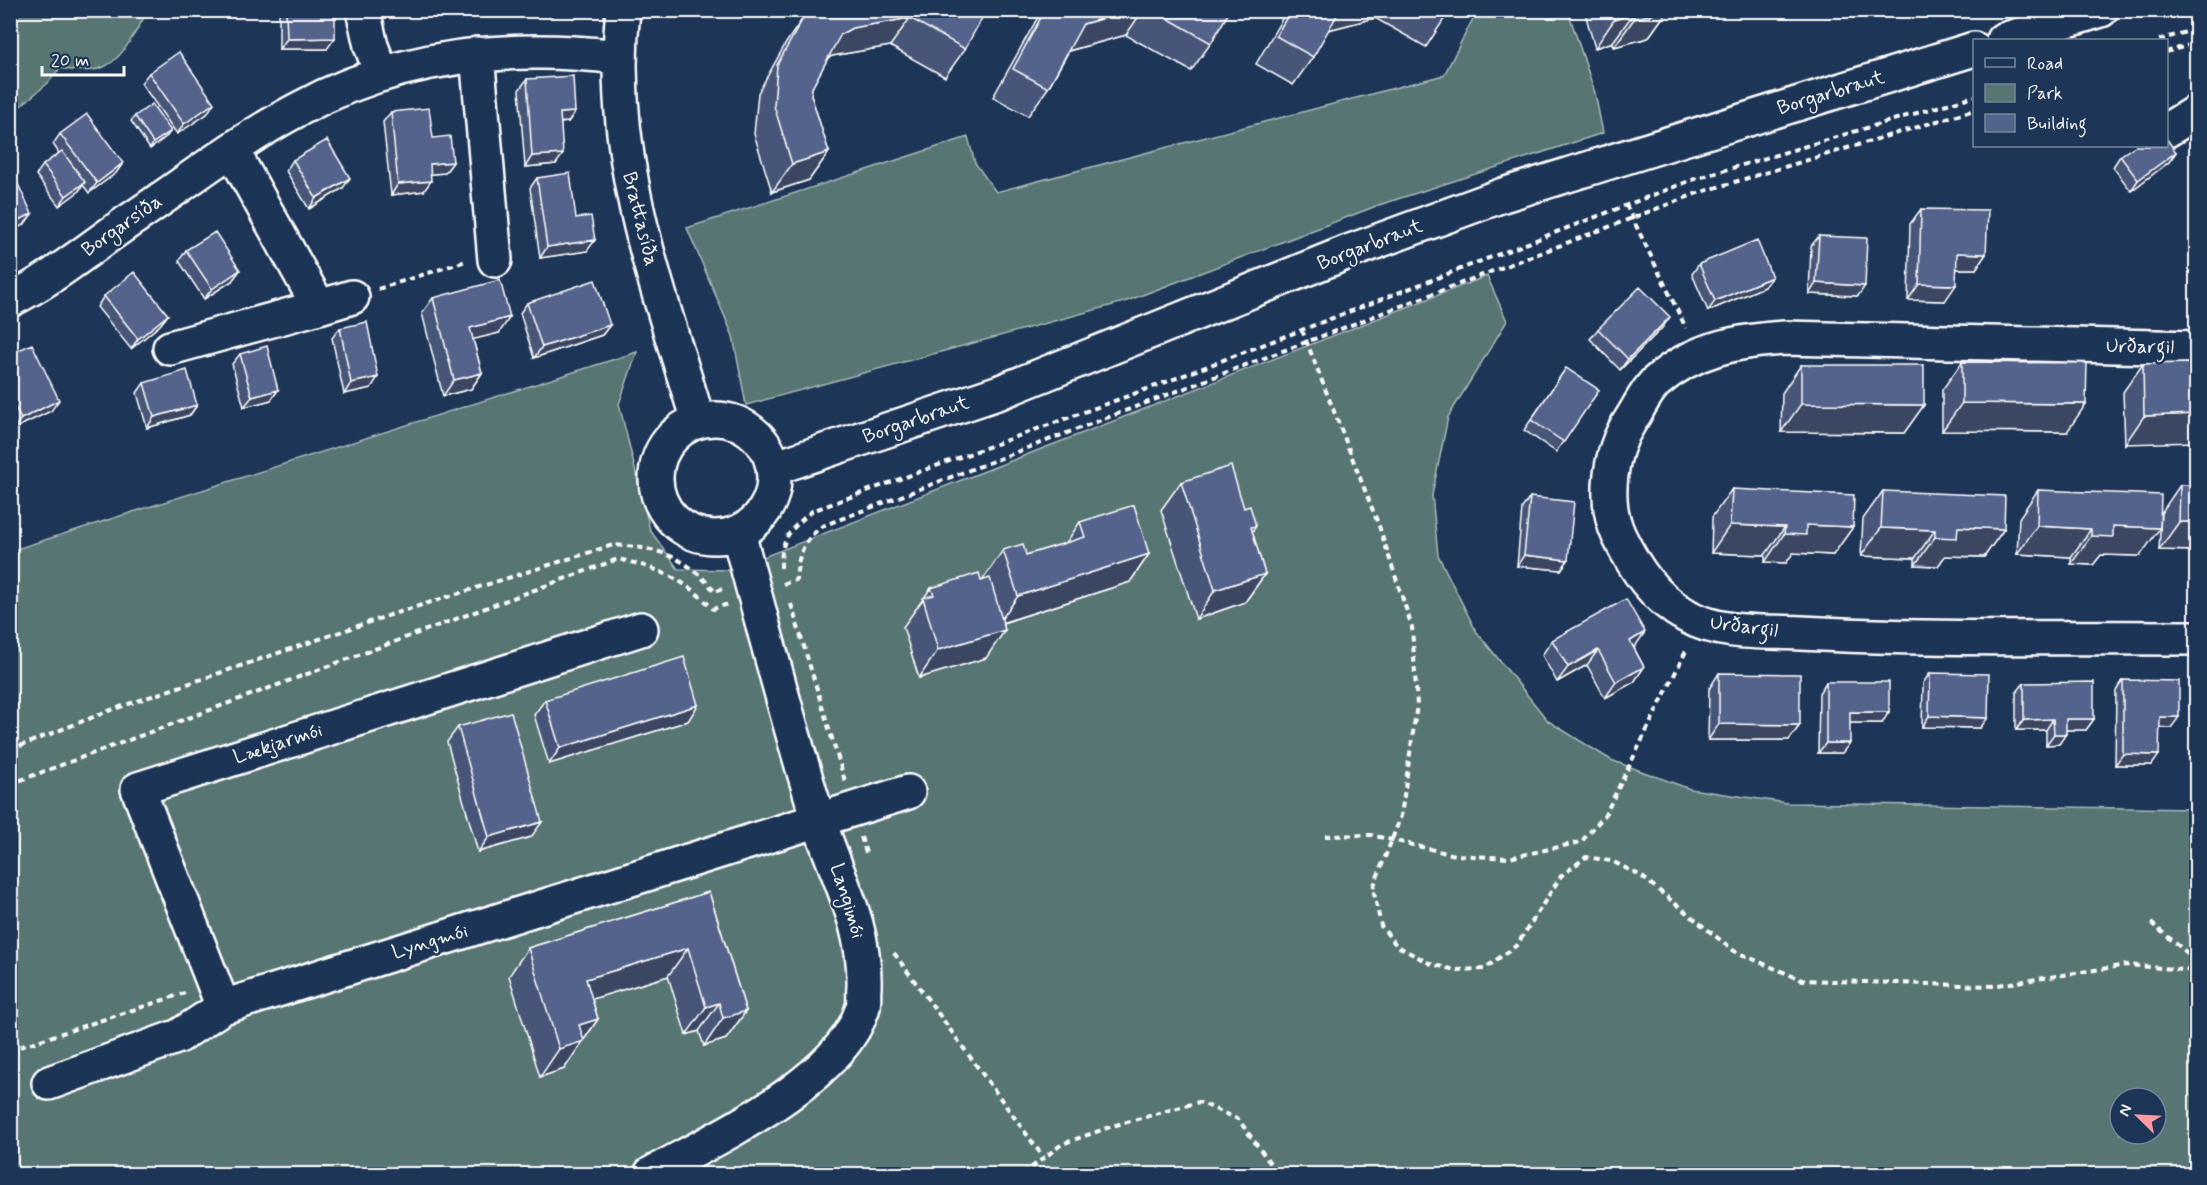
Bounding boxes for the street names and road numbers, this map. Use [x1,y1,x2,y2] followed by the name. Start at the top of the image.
[1774,64,1888,123] street label: Borgarbraut
[615,169,665,269] street label: Brattasíða
[76,188,168,264] street label: Borgarsíða
[1313,212,1427,278] street label: Borgarbraut
[2106,333,2174,363] street label: Urðargil
[859,389,973,452] street label: Borgarbraut
[1708,609,1780,647] street label: Urðargil
[230,717,326,771] street label: Lækjarmói
[822,860,871,942] street label: Langimói
[389,918,471,966] street label: Lyngmói

